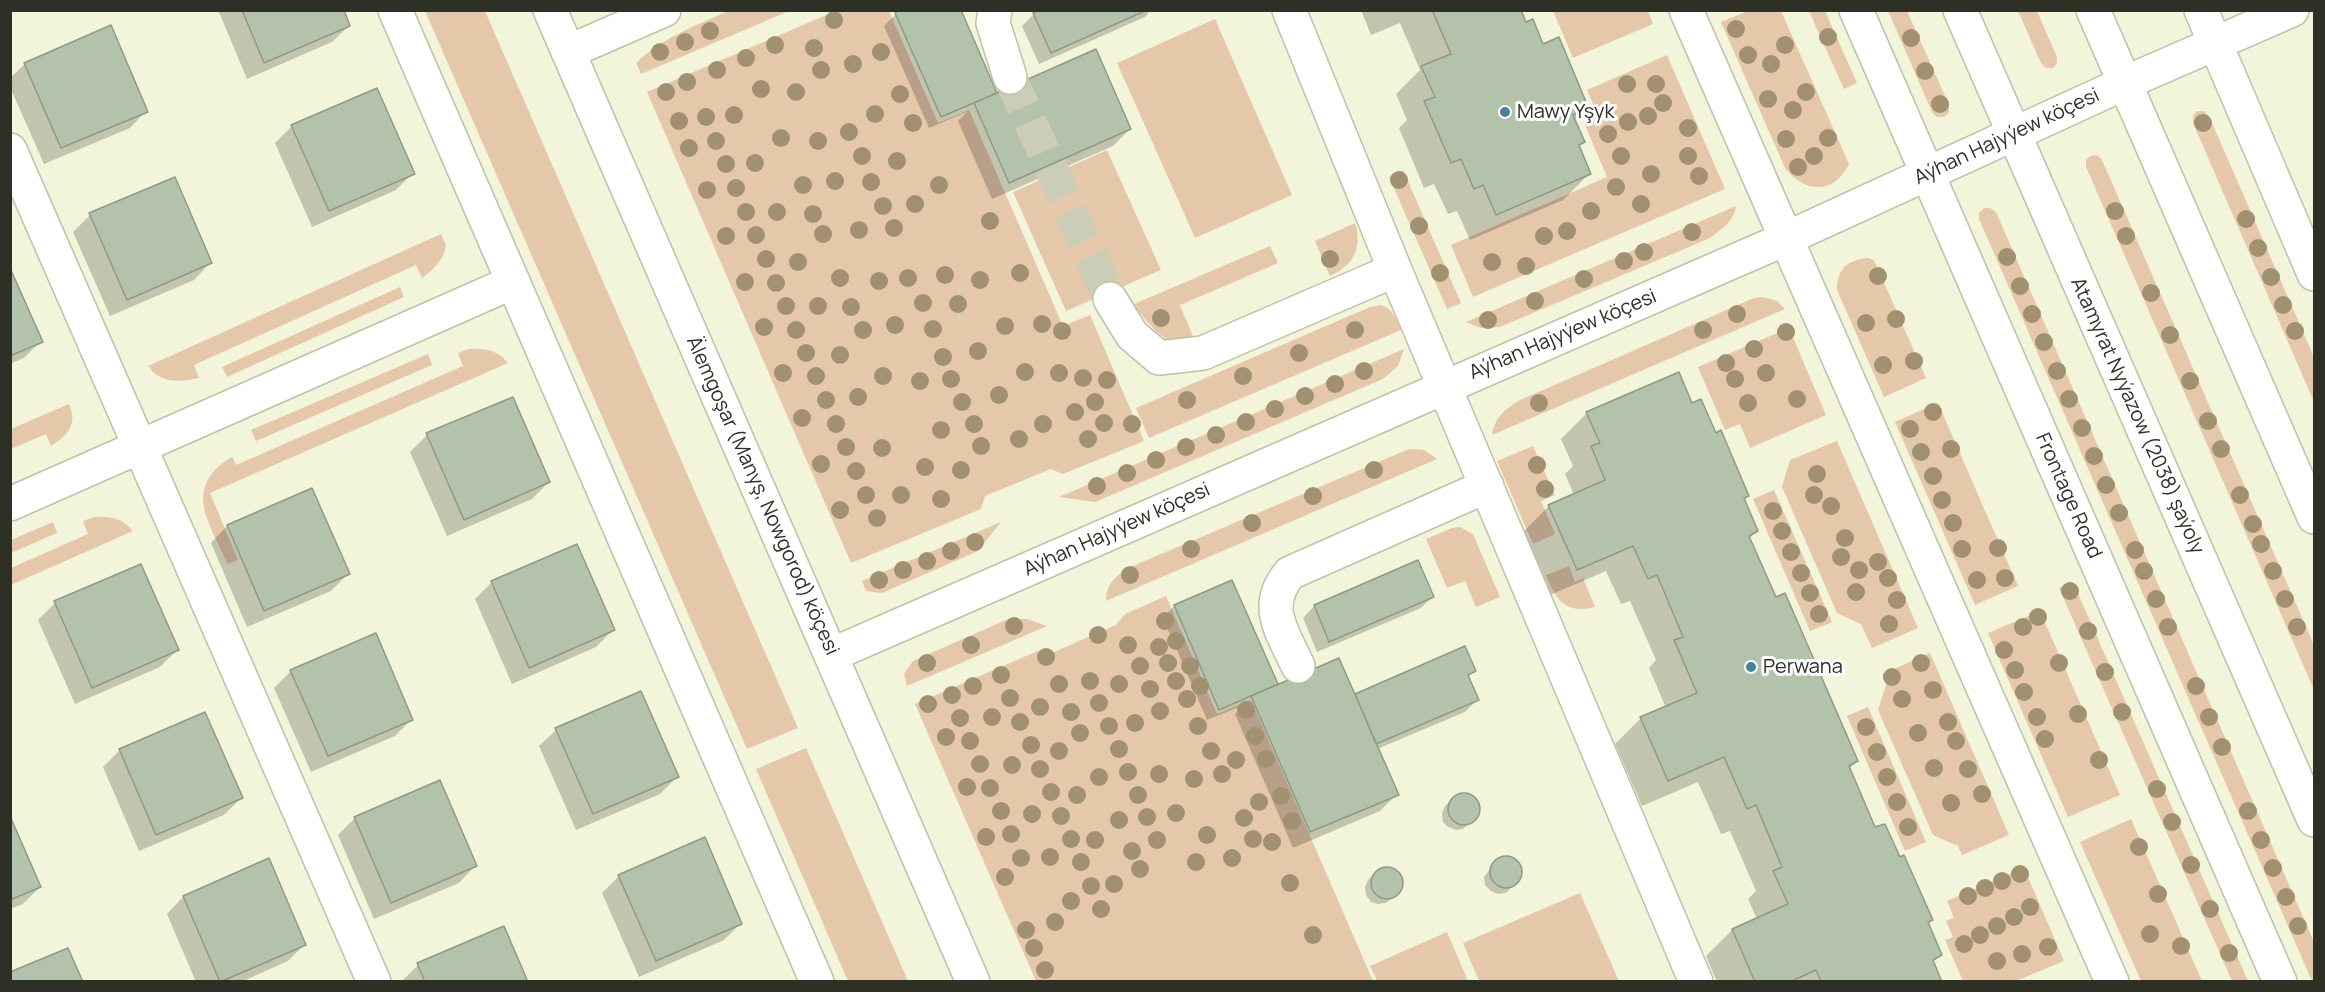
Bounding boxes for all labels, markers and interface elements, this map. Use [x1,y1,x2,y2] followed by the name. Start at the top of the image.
[1911,84,2103,190] street label: Aýhan Hajyýew köçesi
[1517,100,1614,124] place label: Mawy Yşyk
[1498,105,1512,119] marker: Mawy Yşyk
[2065,274,2209,558] street label: Atamyrat Nyýazow (2038) şaýoly
[1466,285,1660,385] street label: Aýhan Hajyýew köçesi
[681,333,843,659] street label: Älemgoşar (Manyş, Nowgorod) köçesi
[2030,430,2106,562] street label: Frontage Road
[1020,478,1214,582] street label: Aýhan Hajyýew köçesi
[1763,655,1843,679] place label: Perwana
[1744,660,1758,674] marker: Perwana

